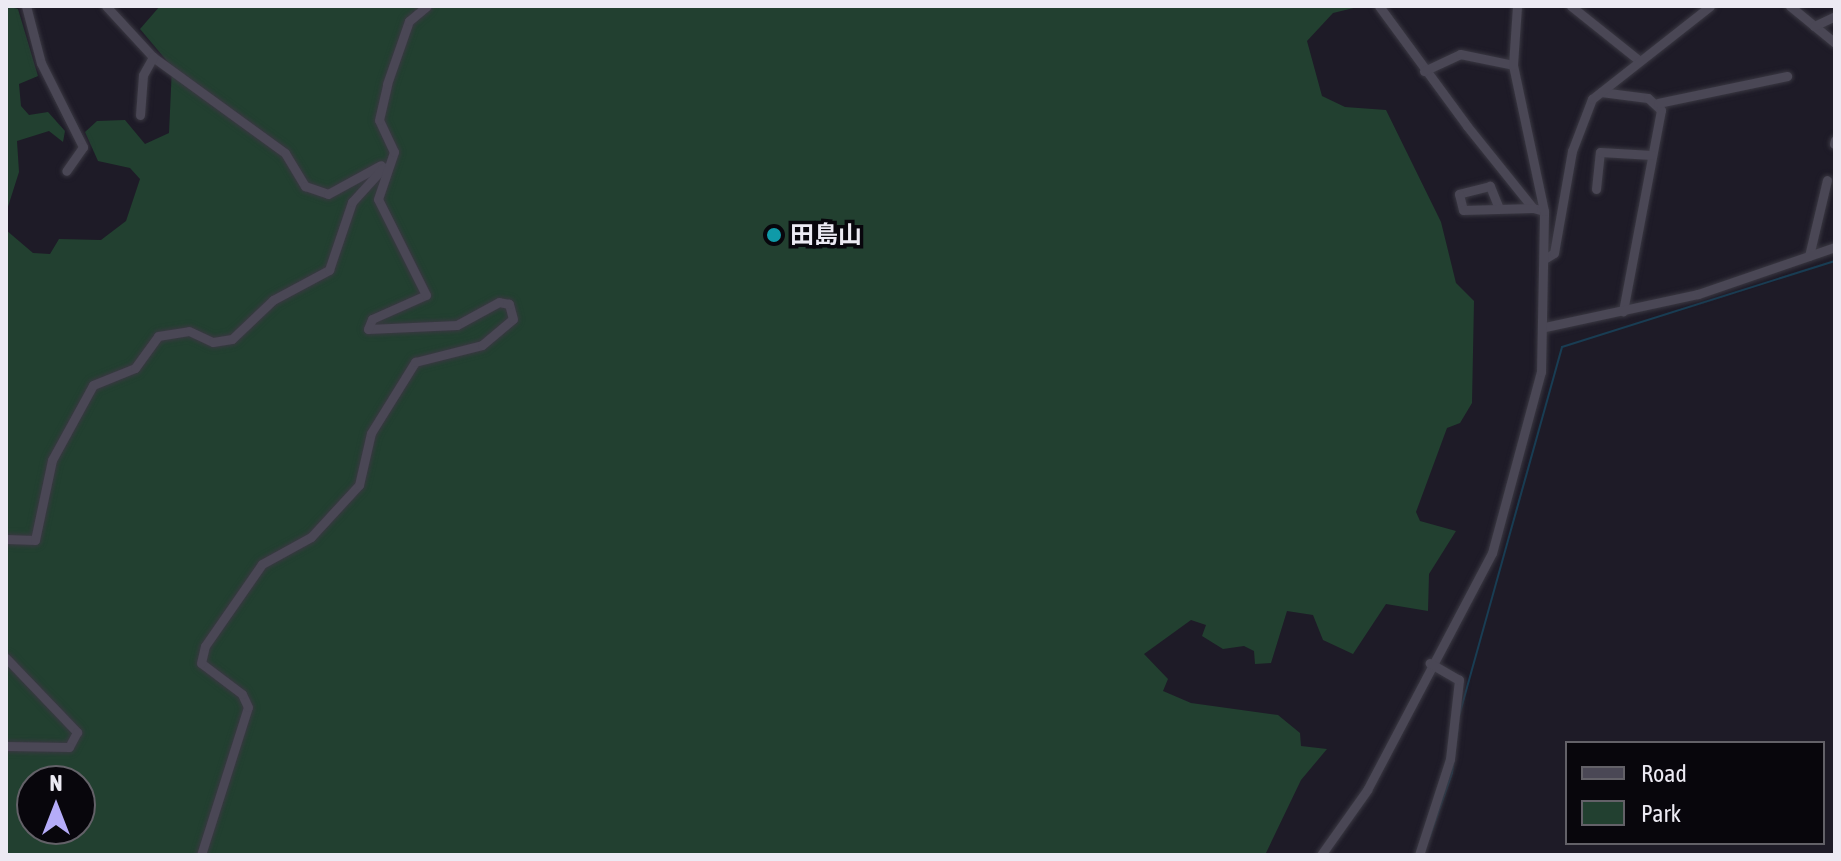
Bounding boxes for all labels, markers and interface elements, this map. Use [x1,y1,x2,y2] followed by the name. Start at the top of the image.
[790,221,862,249] place label: 田島山
[765,226,783,244] marker: 田島山
[1565,741,1825,845] legend
[1641,760,1687,787] text: Road
[16,765,96,845] north arrow
[50,770,62,796] text: N
[1641,800,1681,827] text: Park

